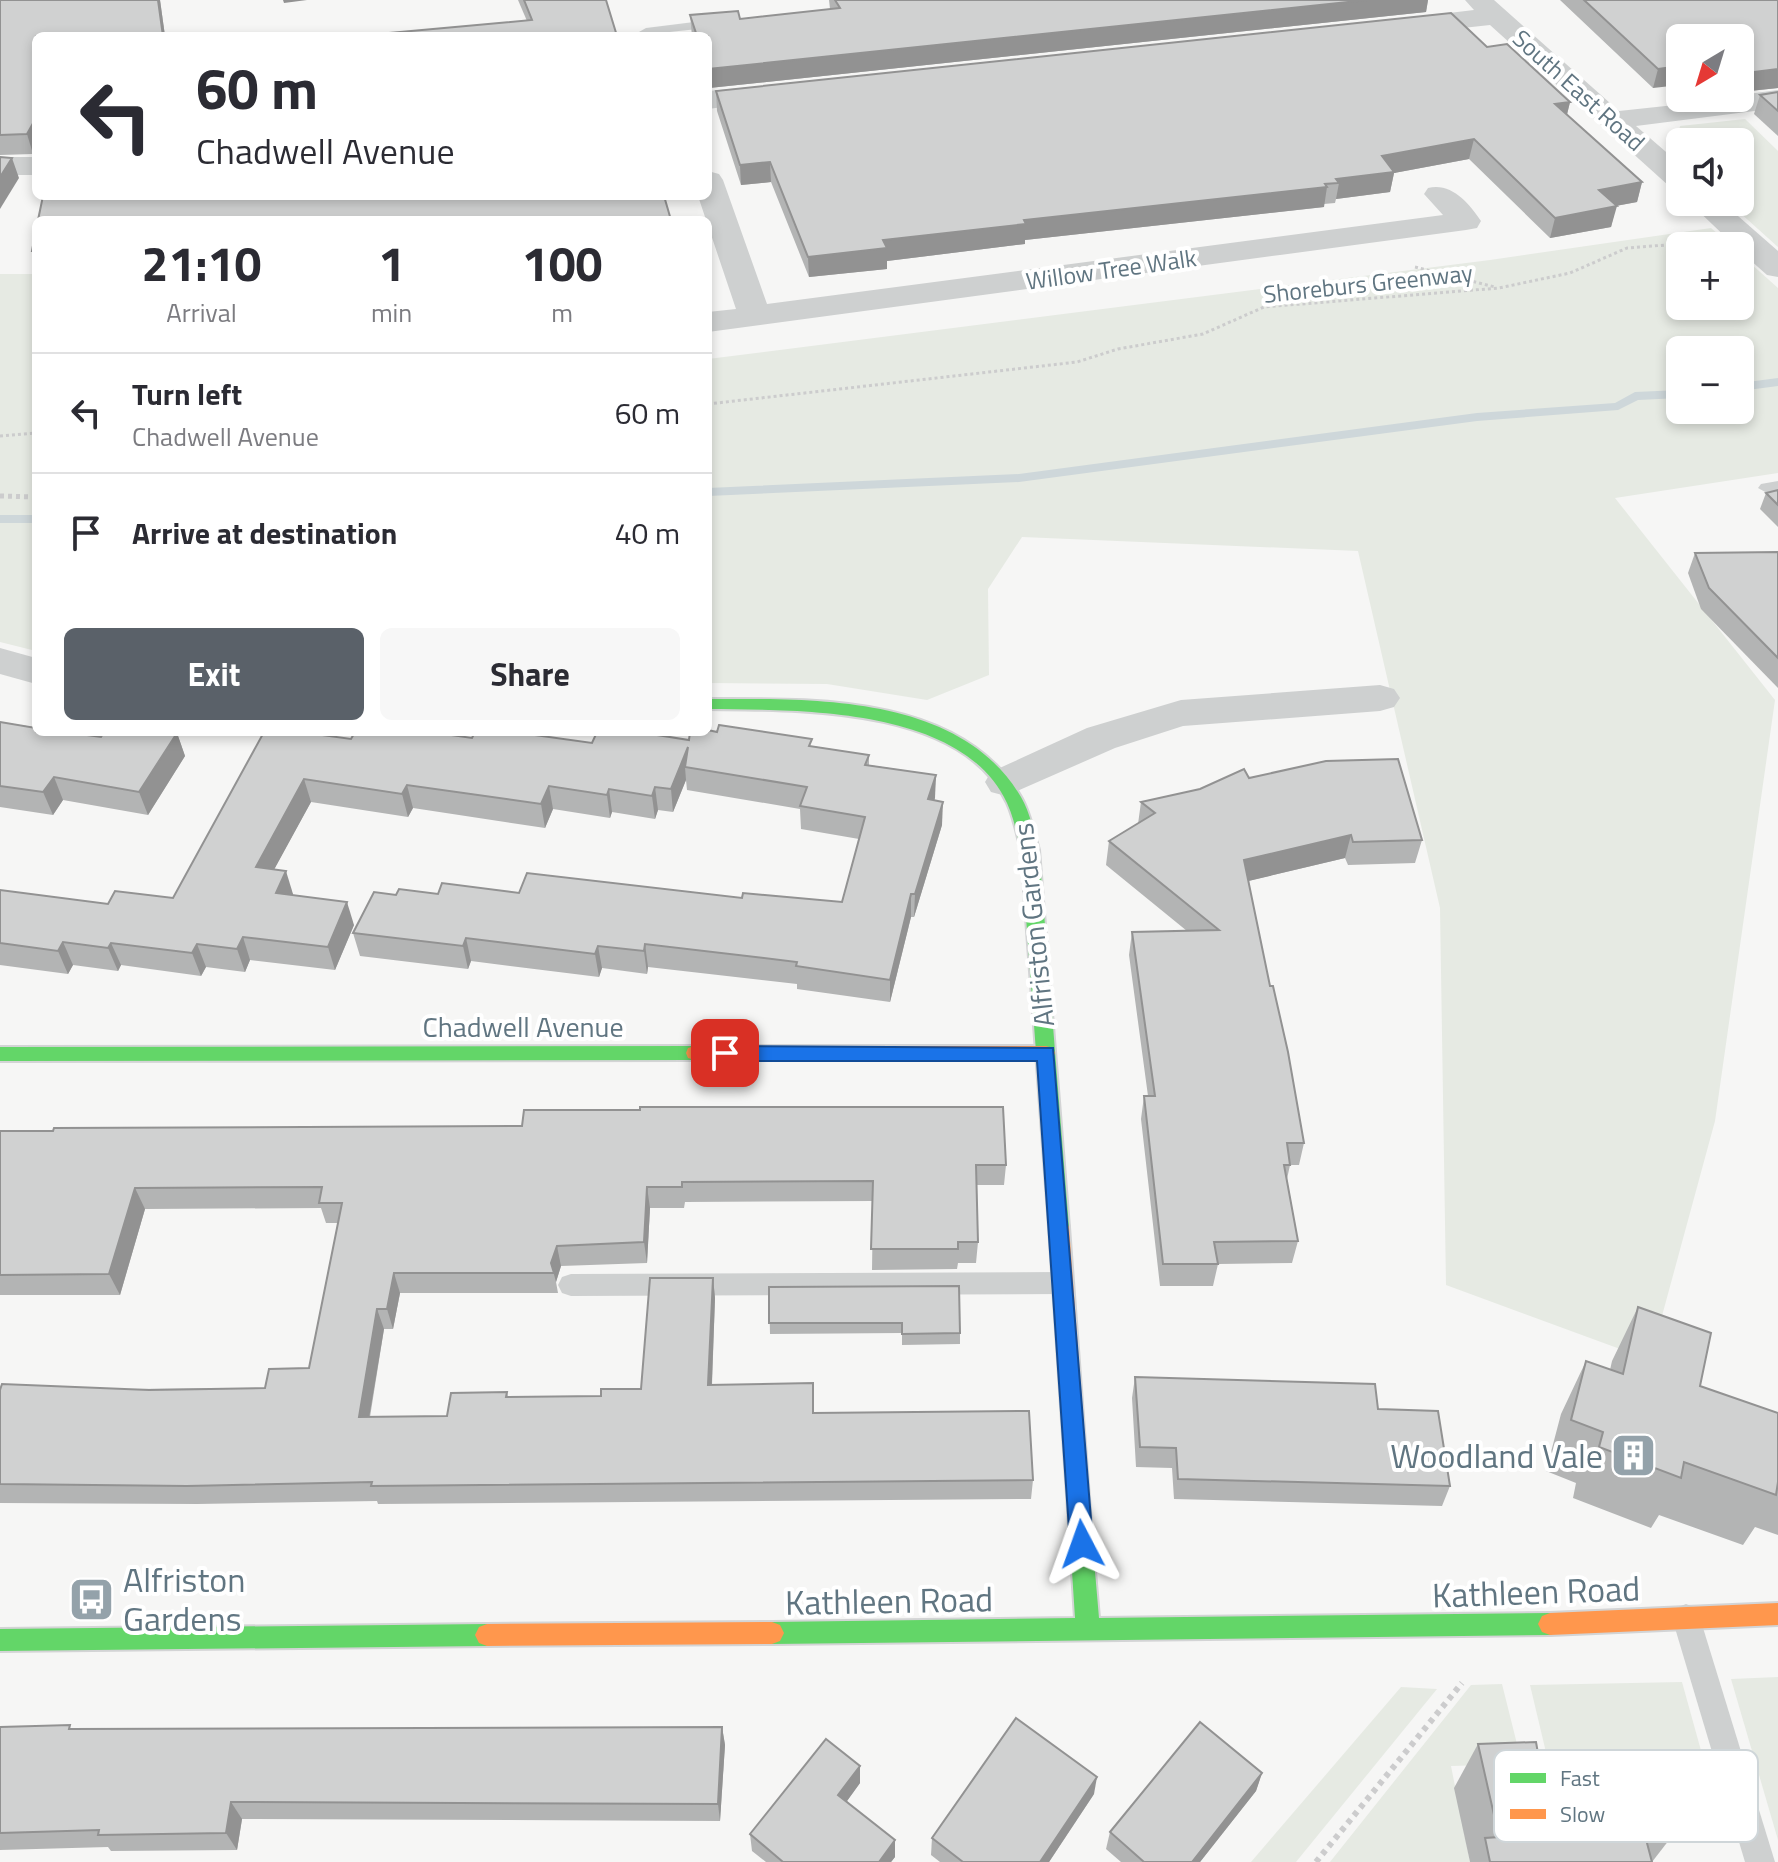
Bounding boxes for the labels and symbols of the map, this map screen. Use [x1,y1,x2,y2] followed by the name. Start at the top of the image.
[1505,21,1653,159] street label: South East Road
[1666,24,1754,112] north arrow
[1023,239,1199,299] street label: Willow Tree Walk
[1261,254,1475,312] street label: Shoreburs Greenway
[1001,821,1065,1029] street label: Alfriston Gardens
[422,1005,624,1048] street label: Chadwell Avenue
[691,1019,759,1087] pin
[1390,1429,1603,1481] place label: Woodland Vale
[1610,1431,1658,1479] building icon: Woodland Vale
[1040,1502,1124,1586] position arrow
[123,1553,246,1644] place label: Alfriston Gardens
[1431,1561,1641,1621] street label: Kathleen Road
[784,1572,994,1628] street label: Kathleen Road
[68,1575,116,1623] bus stop icon: Alfriston Gardens
[1494,1750,1758,1842] legend
[1560,1761,1600,1795] text: Fast
[1560,1797,1606,1831] text: Slow

